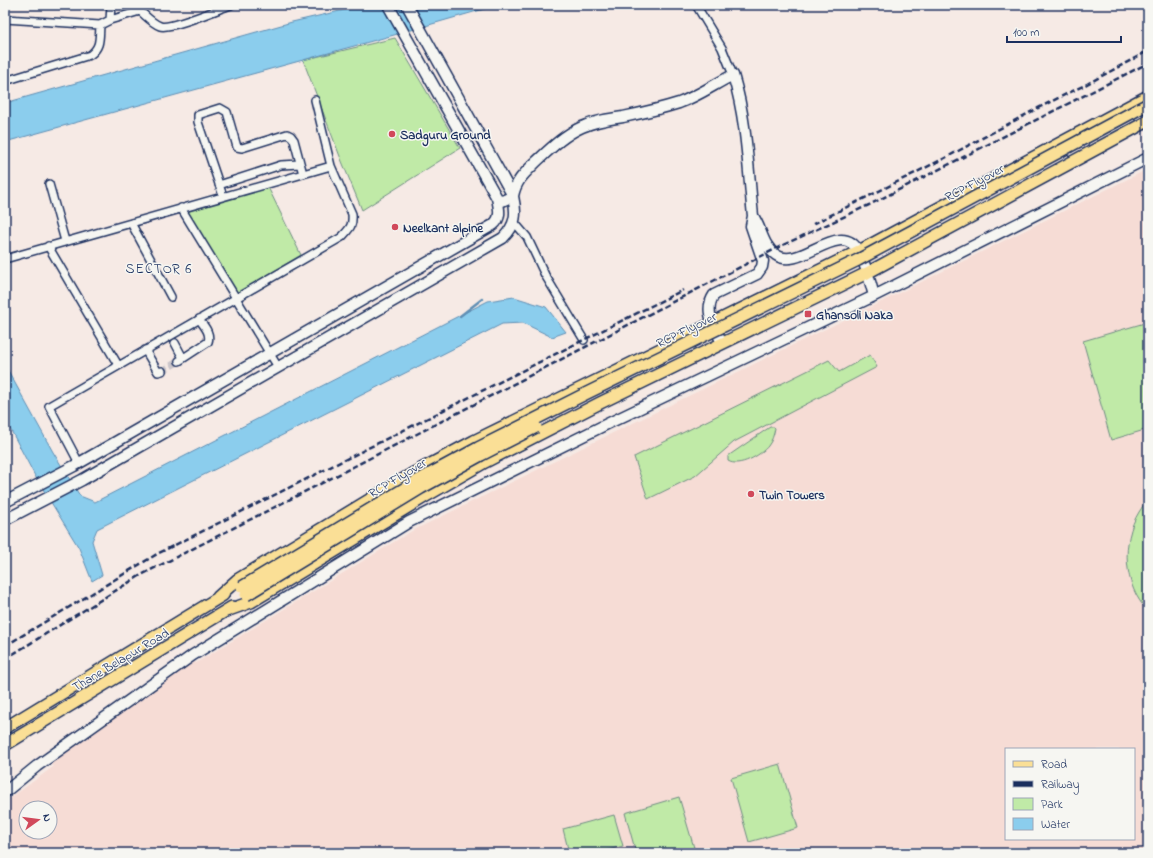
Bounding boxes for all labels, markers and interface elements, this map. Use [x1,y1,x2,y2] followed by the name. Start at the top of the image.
[1007,18,1121,44] scale bar
[1013,24,1040,42] text: 100 m
[400,126,491,147] place label: Sadguru Ground
[387,129,397,139] marker: Sadguru Ground
[942,159,1009,208] street label: RCP Flyover
[403,219,484,238] place label: Neelkant alpine
[390,222,400,232] marker: Neelkant alpine
[126,259,192,280] district label: SECTOR 6
[816,306,893,325] place label: Ghansoli Naka
[653,307,721,354] street label: RCP Flyover
[803,309,813,319] marker: Ghansoli Naka
[365,453,432,504] street label: RCP Flyover
[759,486,825,505] place label: Twin Towers
[746,489,756,499] marker: Twin Towers
[69,623,173,697] street label: Thane Belapur Road
[1005,748,1135,840] legend
[1041,756,1067,774] text: Road
[1041,776,1080,795] text: Railway
[1041,796,1063,814] text: Park
[18,800,58,840] north arrow
[38,812,55,823] text: N
[1041,816,1070,834] text: Water

